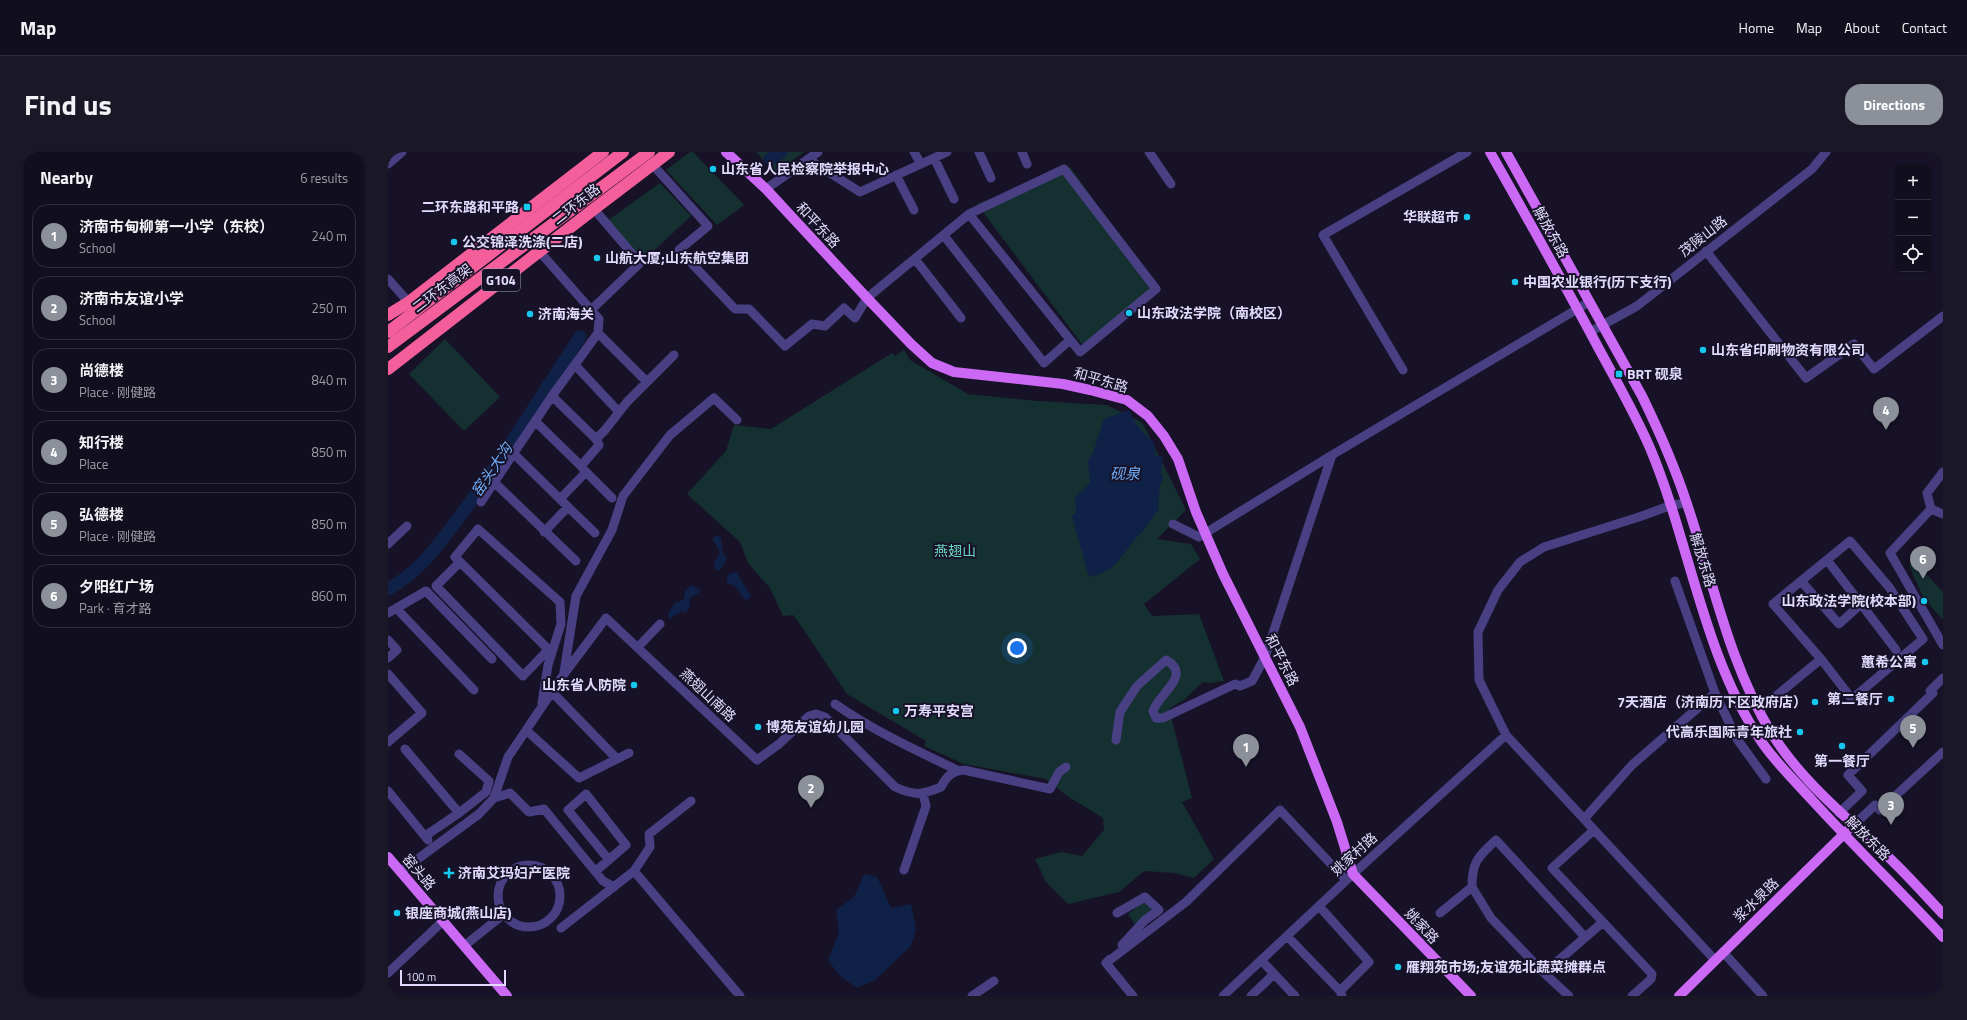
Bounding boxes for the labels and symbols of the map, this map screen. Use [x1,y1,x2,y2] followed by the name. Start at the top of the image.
[721,158,889,179] place label: 山东省人民检察院举报中心
[708,164,718,174] marker: 山东省人民检察院举报中心
[547,178,604,229] street label: 二环东路
[421,196,519,217] place label: 二环东路和平路
[792,197,845,252] street label: 和平东路
[522,202,532,212] marker: 二环东路和平路
[1529,202,1574,261] street label: 解放东路
[1403,206,1459,227] place label: 华联超市
[1674,210,1731,261] street label: 茂陵山路
[1462,212,1472,222] marker: 华联超市
[462,231,583,252] place label: 公交锦泽洗涤(二店)
[449,237,459,247] marker: 公交锦泽洗涤(二店)
[605,247,749,268] place label: 山航大厦;山东航空集团
[592,253,602,263] marker: 山航大厦;山东航空集团
[407,258,476,317] street label: 二环东高架
[482,269,520,291] road number: G104
[1523,271,1672,292] place label: 中国农业银行(历下支行)
[1510,277,1520,287] marker: 中国农业银行(历下支行)
[1137,302,1291,323] place label: 山东政法学院（南校区）
[538,303,594,324] place label: 济南海关
[1124,308,1134,318] marker: 山东政法学院（南校区）
[525,309,535,319] marker: 济南海关
[1711,339,1865,360] place label: 山东省印刷物资有限公司
[1698,345,1708,355] marker: 山东省印刷物资有限公司
[1071,362,1131,397] street label: 和平东路
[1627,363,1683,384] place label: BRT 砚泉
[1614,369,1624,379] marker: BRT 砚泉
[1873,397,1899,430] pin: 4
[465,437,519,501] water label: 窑头大沟
[1110,462,1141,485] water label: 砚泉
[1685,530,1722,590] street label: 解放东路
[934,540,976,561] park label: 燕翅山
[1910,546,1936,579] pin: 6
[1781,590,1916,611] place label: 山东政法学院(校本部)
[1919,596,1929,606] marker: 山东政法学院(校本部)
[1260,630,1305,689] street label: 和平东路
[1007,638,1027,658] your location
[1861,651,1917,672] place label: 蕙希公寓
[1920,657,1930,667] marker: 蕙希公寓
[676,663,741,726] street label: 燕翅山南路
[542,674,626,695] place label: 山东省人防院
[629,680,639,690] marker: 山东省人防院
[1827,688,1883,709] place label: 第二餐厅
[1617,691,1807,712] place label: 7天酒店（济南历下区政府店）
[1886,694,1896,704] marker: 第二餐厅
[1810,697,1820,707] marker: 7天酒店（济南历下区政府店）
[904,700,974,721] place label: 万寿平安宫
[891,706,901,716] marker: 万寿平安宫
[1900,715,1926,748] pin: 5
[766,716,864,737] place label: 博苑友谊幼儿园
[1665,721,1792,742] place label: 代高乐国际青年旅社
[753,722,763,732] marker: 博苑友谊幼儿园
[1795,727,1805,737] marker: 代高乐国际青年旅社
[1233,734,1259,767] pin: 1
[1837,741,1847,751] marker: 第一餐厅
[1814,750,1870,771] place label: 第一餐厅
[798,775,824,808] pin: 2
[1878,792,1904,825] pin: 3
[1841,810,1896,865] street label: 解放东路
[1326,827,1381,880] street label: 姚家村路
[398,849,441,894] street label: 窑头路
[458,862,570,883] place label: 济南艾玛妇产医院
[443,867,455,879] marker: 济南艾玛妇产医院
[1728,873,1783,927] street label: 浆水泉路
[405,902,512,923] place label: 银座商城(燕山店)
[1400,903,1444,948] street label: 姚家路
[392,908,402,918] marker: 银座商城(燕山店)
[1406,956,1606,977] place label: 雁翔苑市场;友谊苑北蔬菜摊群点
[1393,962,1403,972] marker: 雁翔苑市场;友谊苑北蔬菜摊群点
[400,968,506,987] scale bar

